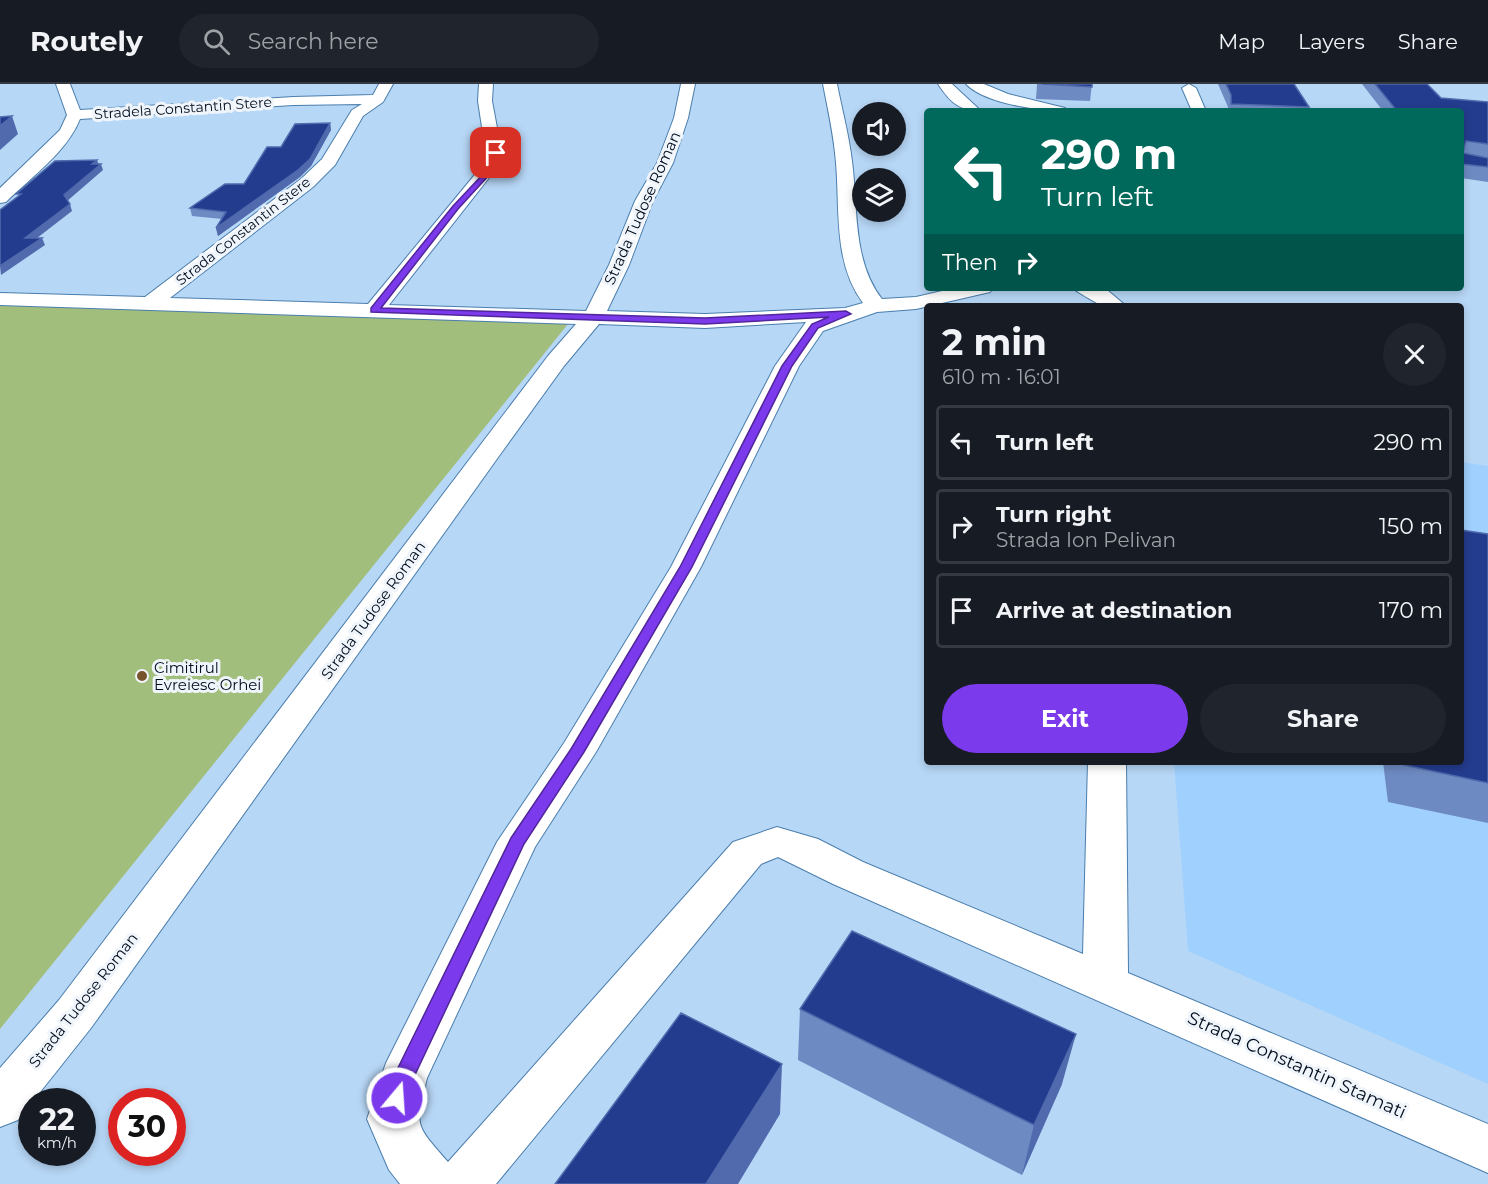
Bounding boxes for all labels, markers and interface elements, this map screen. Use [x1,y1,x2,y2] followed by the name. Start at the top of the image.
[179,14,599,68] search box
[30,24,143,58] text: Routely
[200,25,233,58] icon: search
[248,28,379,55] text: Search here
[1218,29,1265,54] text: Map
[1298,29,1365,54] text: Layers
[1398,29,1458,54] text: Share
[94,93,272,123] street label: Stradela Constantin Stere
[852,102,906,222] map controls
[852,102,906,156] button: sound
[470,127,521,178] pin
[600,128,684,288] street label: Strada Tudose Roman
[1041,128,1177,180] text: 290 m
[942,132,1020,210] icon: left
[479,136,512,169] icon: arrive
[852,168,906,222] button: layers
[172,173,314,289] street label: Strada Constantin Stere
[1041,180,1154,213] text: Turn left
[1010,246,1043,279] icon: right
[942,249,998,276] text: Then
[942,320,1047,364] text: 2 min
[1383,323,1446,386] button: close
[942,365,1061,389] text: 610 m · 16:01
[945,426,978,459] icon: left
[996,429,1094,456] text: Turn left
[1373,429,1443,456] text: 290 m
[996,501,1111,528] text: Turn right
[945,510,978,543] icon: right
[1379,513,1443,540] text: 150 m
[996,528,1176,552] text: Strada Ion Pelivan
[317,537,429,683] street label: Strada Tudose Roman
[945,594,978,627] icon: arrive
[996,597,1232,624] text: Arrive at destination
[1379,597,1443,624] text: 170 m
[154,658,261,694] place label: Cimitirul Evreiesc Orhei
[135,669,149,683] marker: Cimitirul Evreiesc Orhei
[942,684,1188,753] button: Exit
[1200,684,1446,753] button: Share
[24,929,142,1071] street label: Strada Tudose Roman
[1184,1007,1410,1123] street label: Strada Constantin Stamati
[365,1066,429,1130] position arrow
[108,1088,186,1166] speed limit sign: 30
[39,1101,75,1138] text: 22
[37,1133,77,1152] text: km/h

